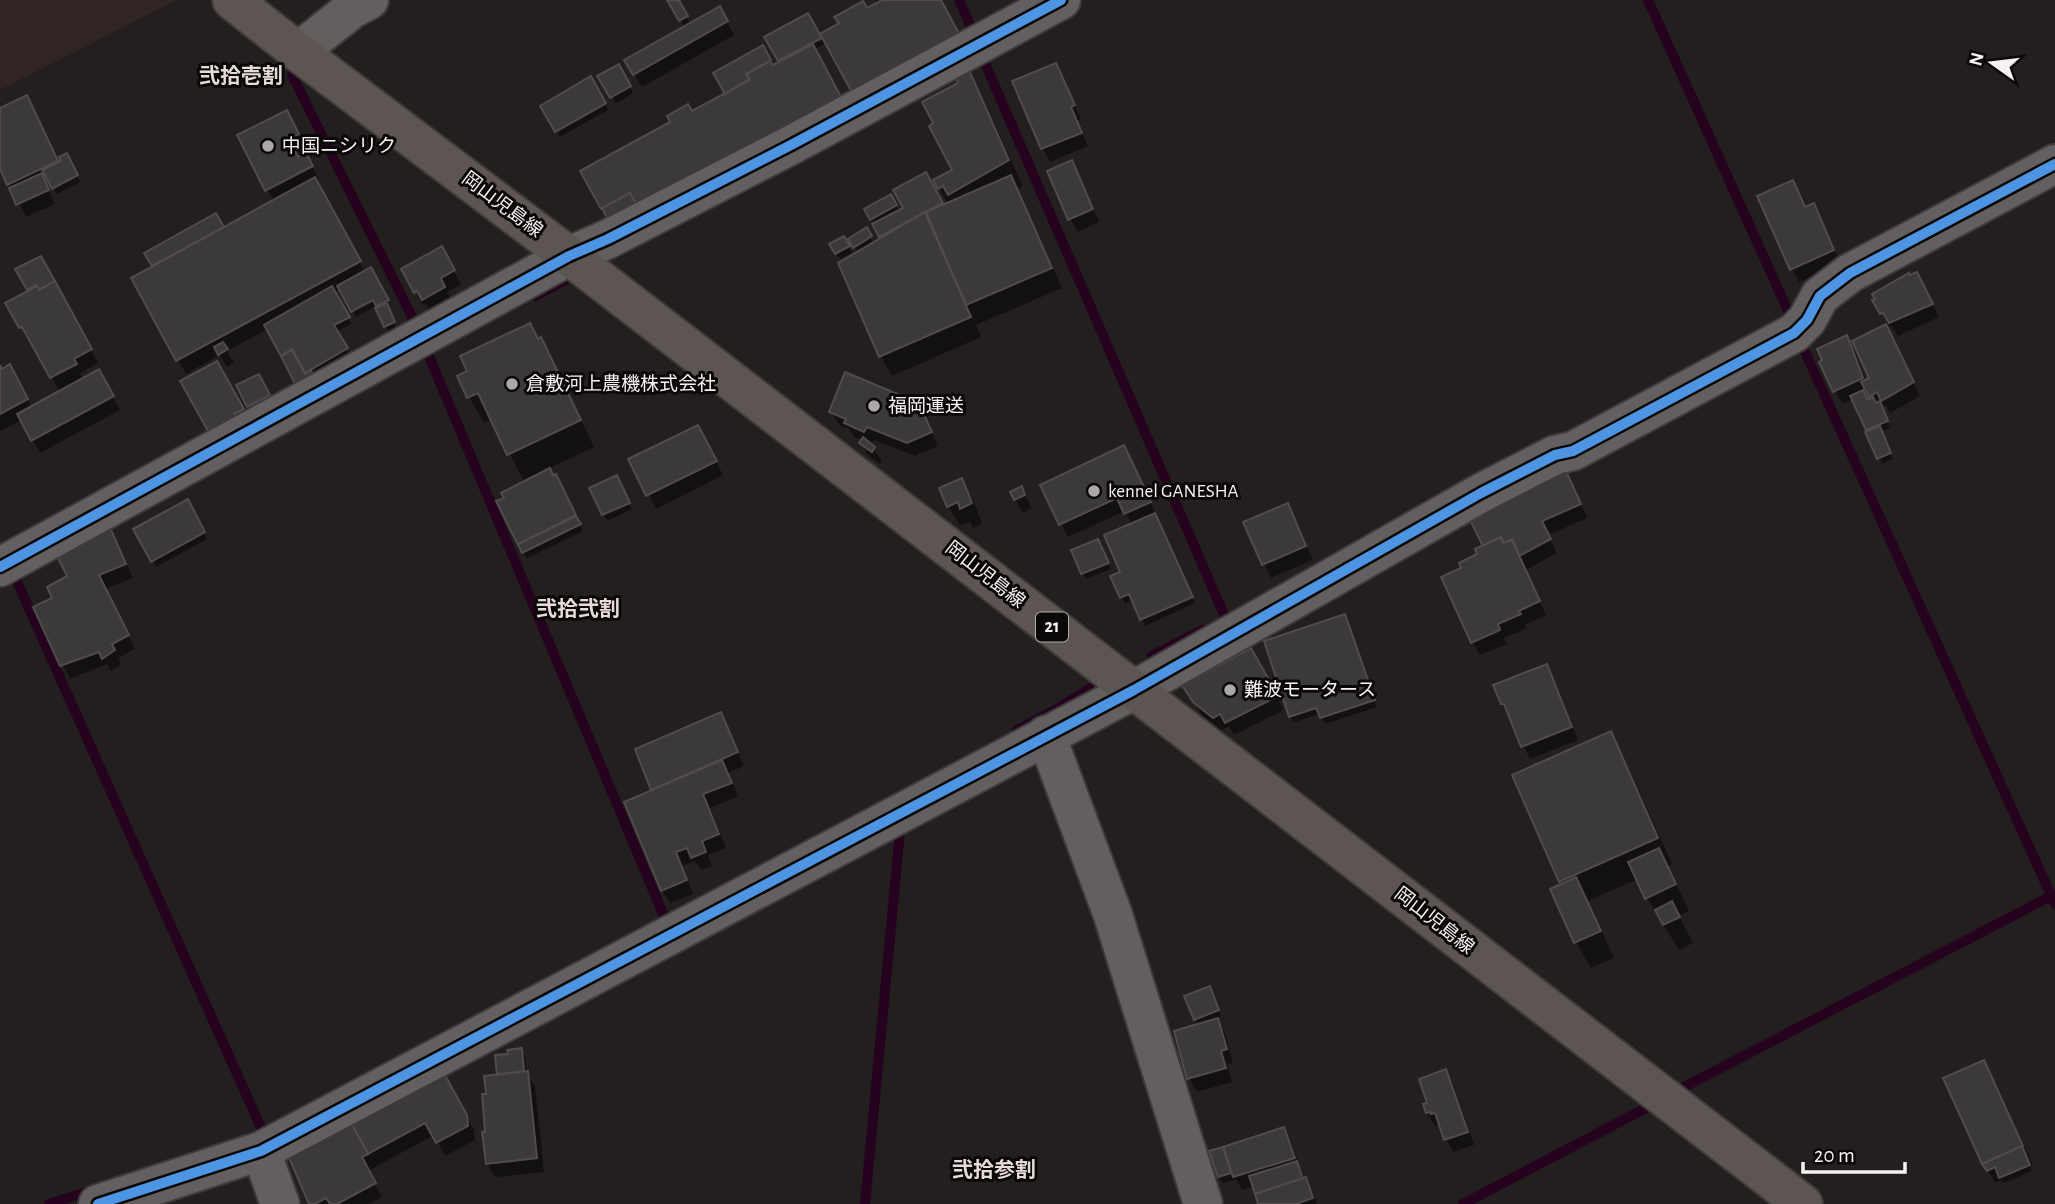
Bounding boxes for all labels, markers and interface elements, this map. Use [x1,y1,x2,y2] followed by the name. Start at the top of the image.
[1957,28,2027,98] north arrow
[1966,51,1988,68] text: N
[199,64,283,87] district label: 弐拾壱割
[282,136,396,156] place label: 中国ニシリク
[260,138,276,154] marker: 中国ニシリク
[458,168,546,241] street label: 岡山児島線
[526,373,716,394] place label: 倉敷河上農機株式会社
[504,376,520,392] marker: 倉敷河上農機株式会社
[888,396,964,416] place label: 福岡運送
[866,398,882,414] marker: 福岡運送
[1108,482,1239,501] place label: kennel GANESHA
[1086,483,1102,499] marker: kennel GANESHA
[942,537,1029,612] street label: 岡山児島線
[536,597,620,620] district label: 弐拾弐割
[1036,612,1068,642] road number: 21
[1244,680,1376,700] place label: 難波モータース
[1222,682,1238,698] marker: 難波モータース
[1391,883,1478,958] street label: 岡山児島線
[1803,1130,1904,1174] scale bar
[1814,1145,1855,1166] text: 20 m
[952,1158,1036,1181] district label: 弐拾参割

